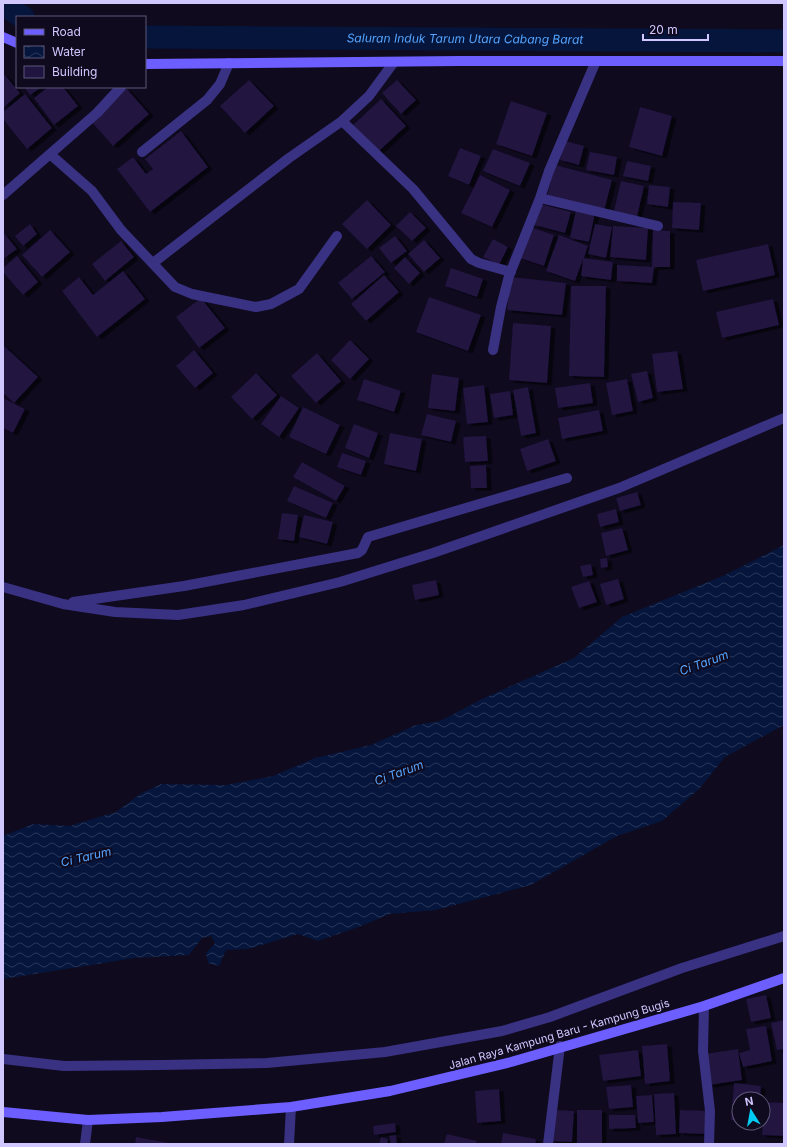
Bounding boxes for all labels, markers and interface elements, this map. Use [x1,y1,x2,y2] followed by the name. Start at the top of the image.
[16,16,146,88] legend
[643,16,708,42] scale bar
[649,22,678,37] text: 20 m
[52,24,81,39] text: Road
[347,30,584,47] water label: Saluran Induk Tarum Utara Cabang Barat
[52,44,86,59] text: Water
[52,64,97,79] text: Building
[677,647,731,678] water label: Ci Tarum
[372,757,426,788] water label: Ci Tarum
[59,843,113,870] water label: Ci Tarum
[447,996,671,1072] street label: Jalan Raya Kampung Baru - Kampung Bugis
[731,1091,771,1131] north arrow
[744,1094,755,1109] text: N

